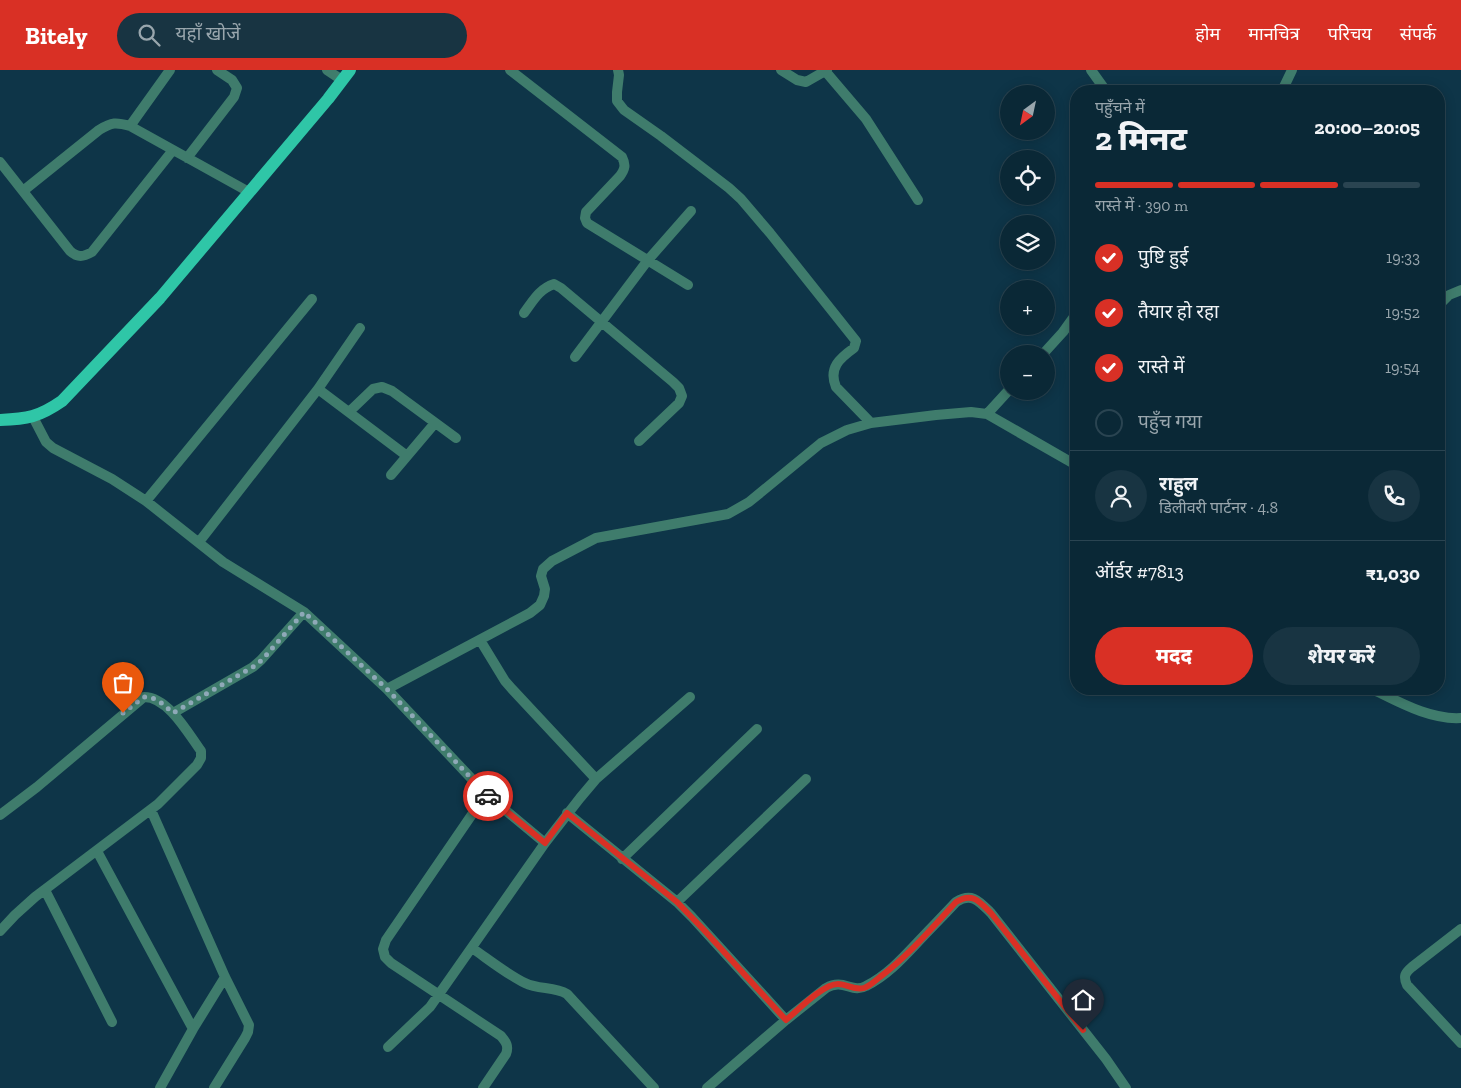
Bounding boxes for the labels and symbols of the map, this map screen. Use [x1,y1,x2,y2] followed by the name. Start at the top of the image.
[1000,85,1055,140] north arrow
[102,662,144,713] pin
[463,771,513,821] courier
[1062,979,1104,1030] pin

